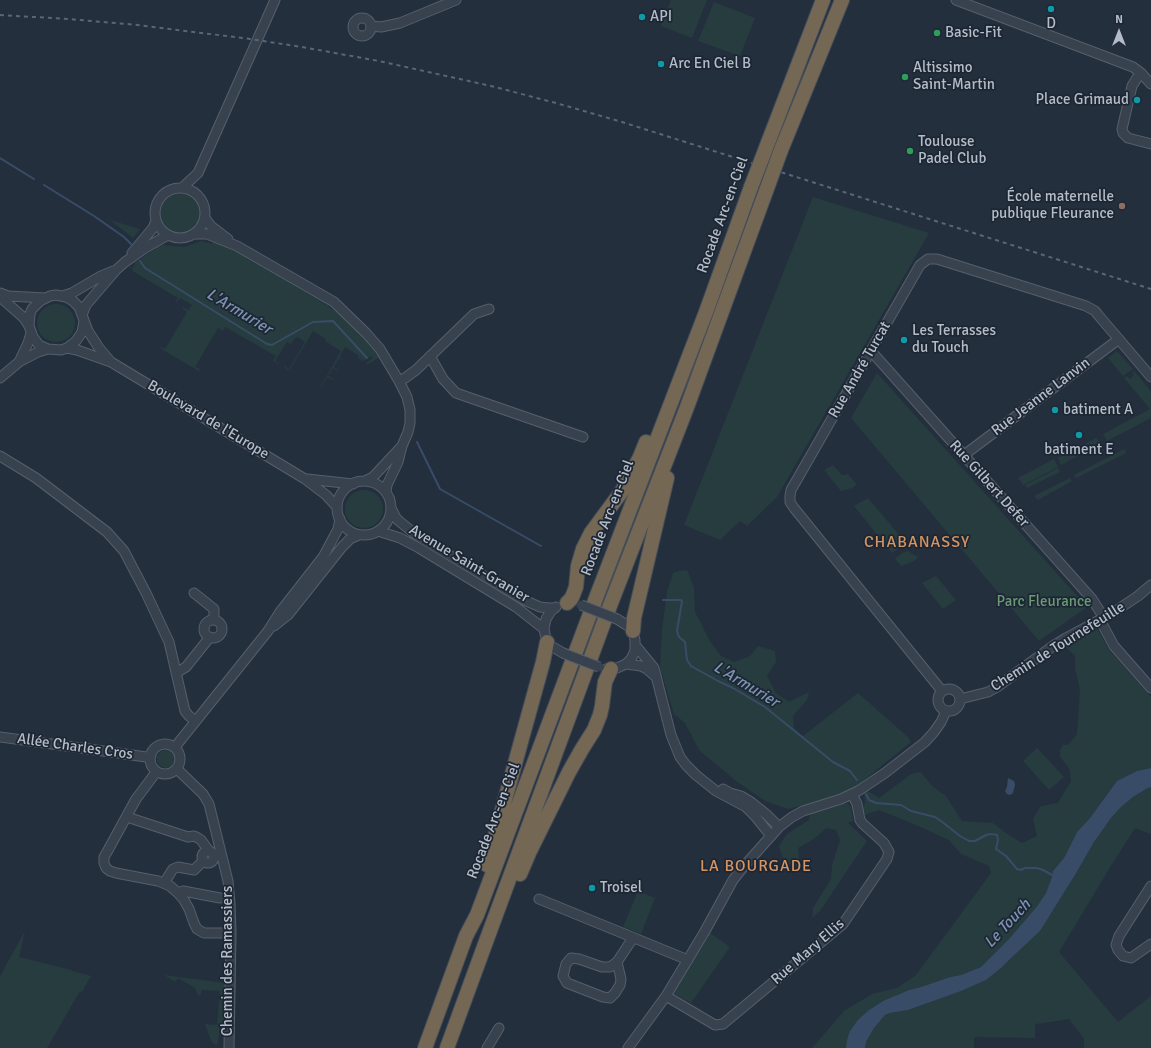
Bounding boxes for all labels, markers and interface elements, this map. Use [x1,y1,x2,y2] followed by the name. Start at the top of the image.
[1046,4,1056,14] marker: D
[650,8,672,26] place label: API
[637,12,647,22] marker: API
[1099,12,1139,52] north arrow
[1115,13,1123,26] text: N
[1046,15,1056,33] place label: D
[945,24,1002,42] place label: Basic-Fit
[932,28,942,38] marker: Basic-Fit
[669,55,751,73] place label: Arc En Ciel B
[656,59,666,69] marker: Arc En Ciel B
[913,59,995,94] place label: Altissimo Saint-Martin
[900,72,910,82] marker: Altissimo Saint-Martin
[1036,91,1129,109] place label: Place Grimaud
[1132,95,1142,105] marker: Place Grimaud
[918,133,986,168] place label: Toulouse Padel Club
[905,146,915,156] marker: Toulouse Padel Club
[694,154,752,276] street label: Rocade Arc-en-Ciel
[991,188,1114,223] place label: École maternelle publique Fleurance
[1117,201,1127,211] marker: École maternelle publique Fleurance
[203,285,275,339] water label: L'Armurier
[825,319,895,421] street label: Rue André Turcat
[912,322,996,357] place label: Les Terrasses du Touch
[899,335,909,345] marker: Les Terrasses du Touch
[988,354,1094,440] street label: Rue Jeanne Lanvin
[144,377,272,463] street label: Boulevard de l'Europe
[1063,401,1133,419] place label: batiment A
[1050,405,1060,415] marker: batiment A
[1074,430,1084,440] marker: batiment E
[945,437,1033,531] street label: Rue Gilbert Defer
[1044,441,1114,459] place label: batiment E
[578,458,638,578] street label: Rocade Arc-en-Ciel
[406,521,532,607] street label: Avenue Saint-Granier
[864,533,970,553] district label: CHABANASSY
[997,593,1091,611] park label: Parc Fleurance
[988,598,1128,696] street label: Chemin de Tournefeuille
[710,658,782,712] water label: L'Armurier
[16,730,134,764] street label: Allée Charles Cros
[464,761,524,881] street label: Rocade Arc-en-Ciel
[700,857,812,877] district label: LA BOURGADE
[600,879,642,897] place label: Troisel
[587,883,597,893] marker: Troisel
[219,886,237,1036] street label: Chemin des Ramassiers
[981,896,1035,952] water label: Le Touch
[768,915,848,989] street label: Rue Mary Ellis

